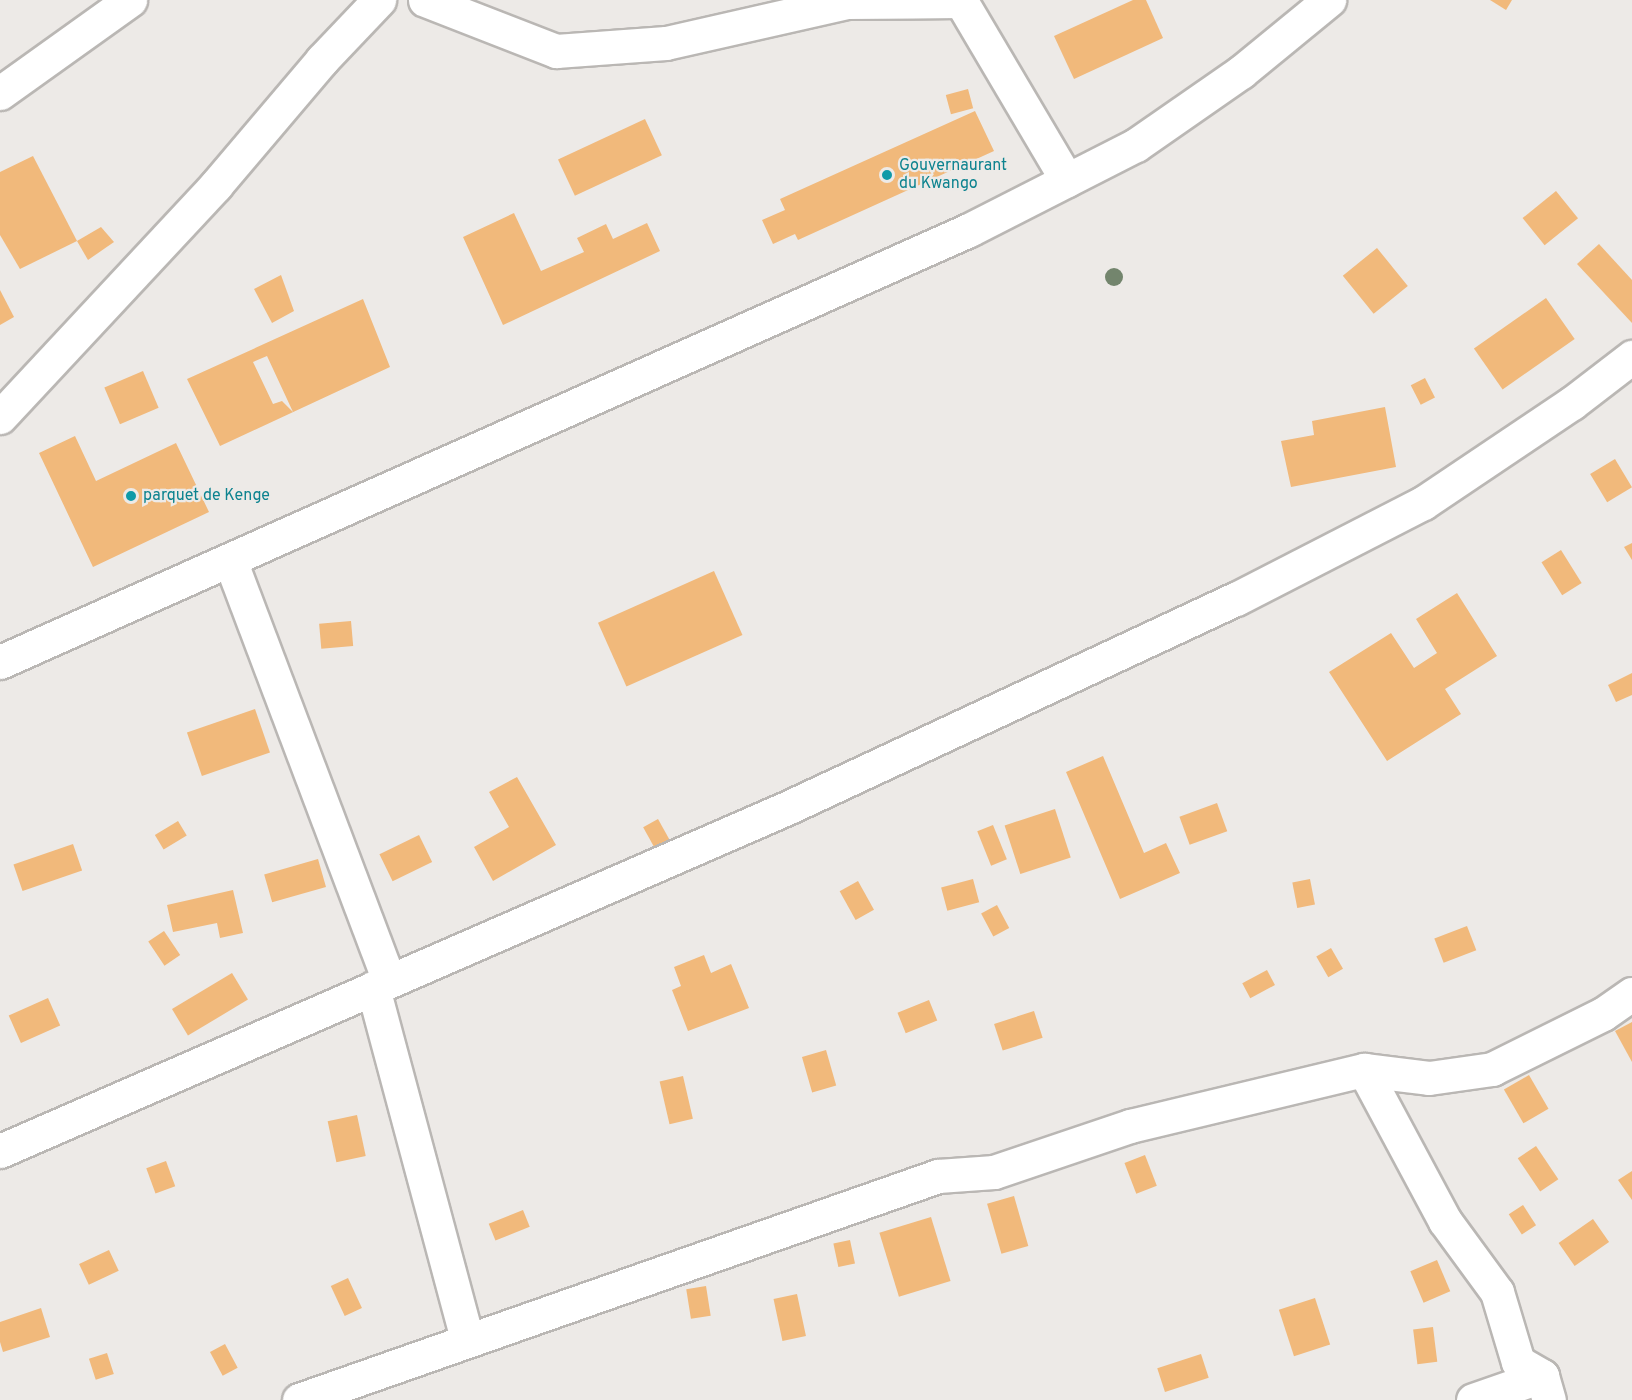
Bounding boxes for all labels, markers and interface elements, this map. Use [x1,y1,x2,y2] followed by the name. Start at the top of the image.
[899,156,1007,194] place label: Gouvernaurant du Kwango
[880,168,894,182] marker: Gouvernaurant du Kwango
[143,486,270,506] place label: parquet de Kenge
[124,489,138,503] marker: parquet de Kenge

